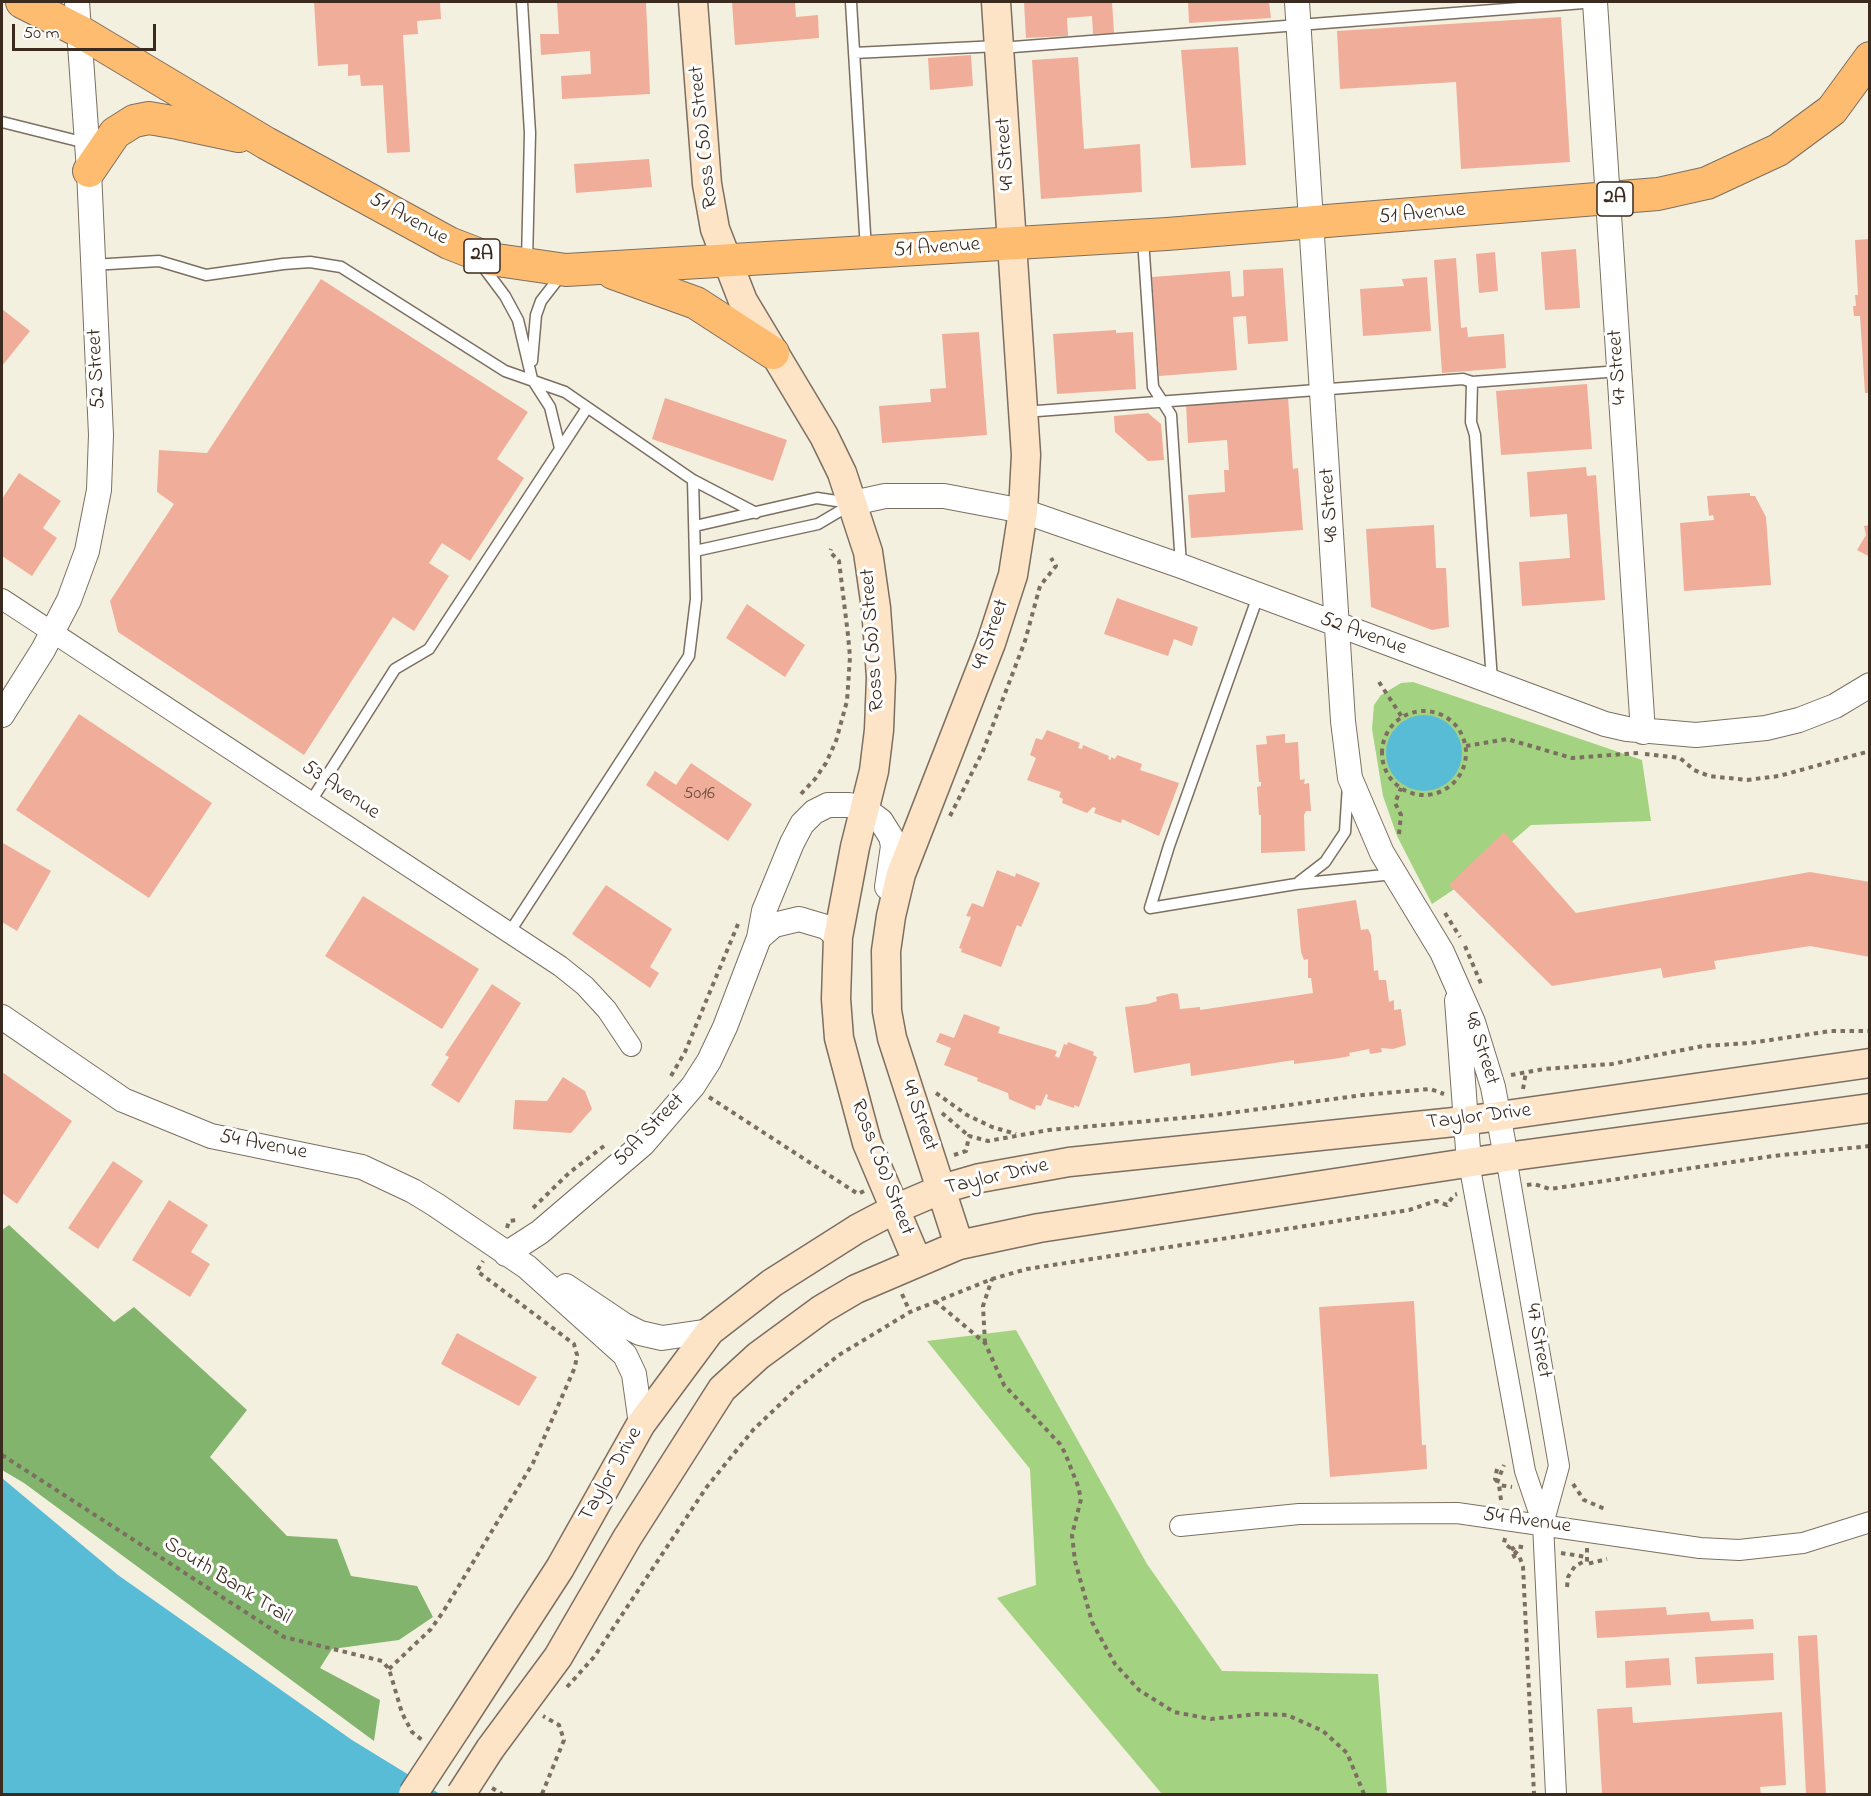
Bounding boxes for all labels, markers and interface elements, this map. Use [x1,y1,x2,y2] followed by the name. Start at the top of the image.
[15,12,159,50] scale bar
[23,21,60,47] text: 50 m
[685,64,725,210] street label: Ross (50) Street
[992,117,1022,191] street label: 49 Street
[1597,182,1633,216] road number: 2A
[364,188,452,252] street label: 51 Avenue
[1378,199,1466,231] street label: 51 Avenue
[893,233,981,265] street label: 51 Avenue
[464,239,500,273] road number: 2A
[83,328,113,410] street label: 52 Street
[1604,328,1634,406] street label: 47 Street
[1316,467,1346,543] street label: 48 Street
[856,568,892,712] street label: Ross (50) Street
[968,596,1016,674] street label: 49 Street
[1316,608,1410,662] street label: 52 Avenue
[296,756,384,826] street label: 53 Avenue
[683,784,715,806] house number: 5016
[1456,1010,1504,1088] street label: 48 Street
[894,1077,942,1155] street label: 49 Street
[609,1089,691,1173] street label: 50A Street
[844,1097,918,1239] street label: Ross (50) Street
[1425,1099,1533,1137] street label: Taylor Drive
[217,1125,309,1167] street label: 54 Avenue
[943,1154,1051,1202] street label: Taylor Drive
[1518,1302,1556,1380] street label: 47 Street
[575,1423,649,1527] street label: Taylor Drive
[1481,1503,1573,1541] street label: 54 Avenue
[158,1533,296,1631] street label: South Bank Trail

